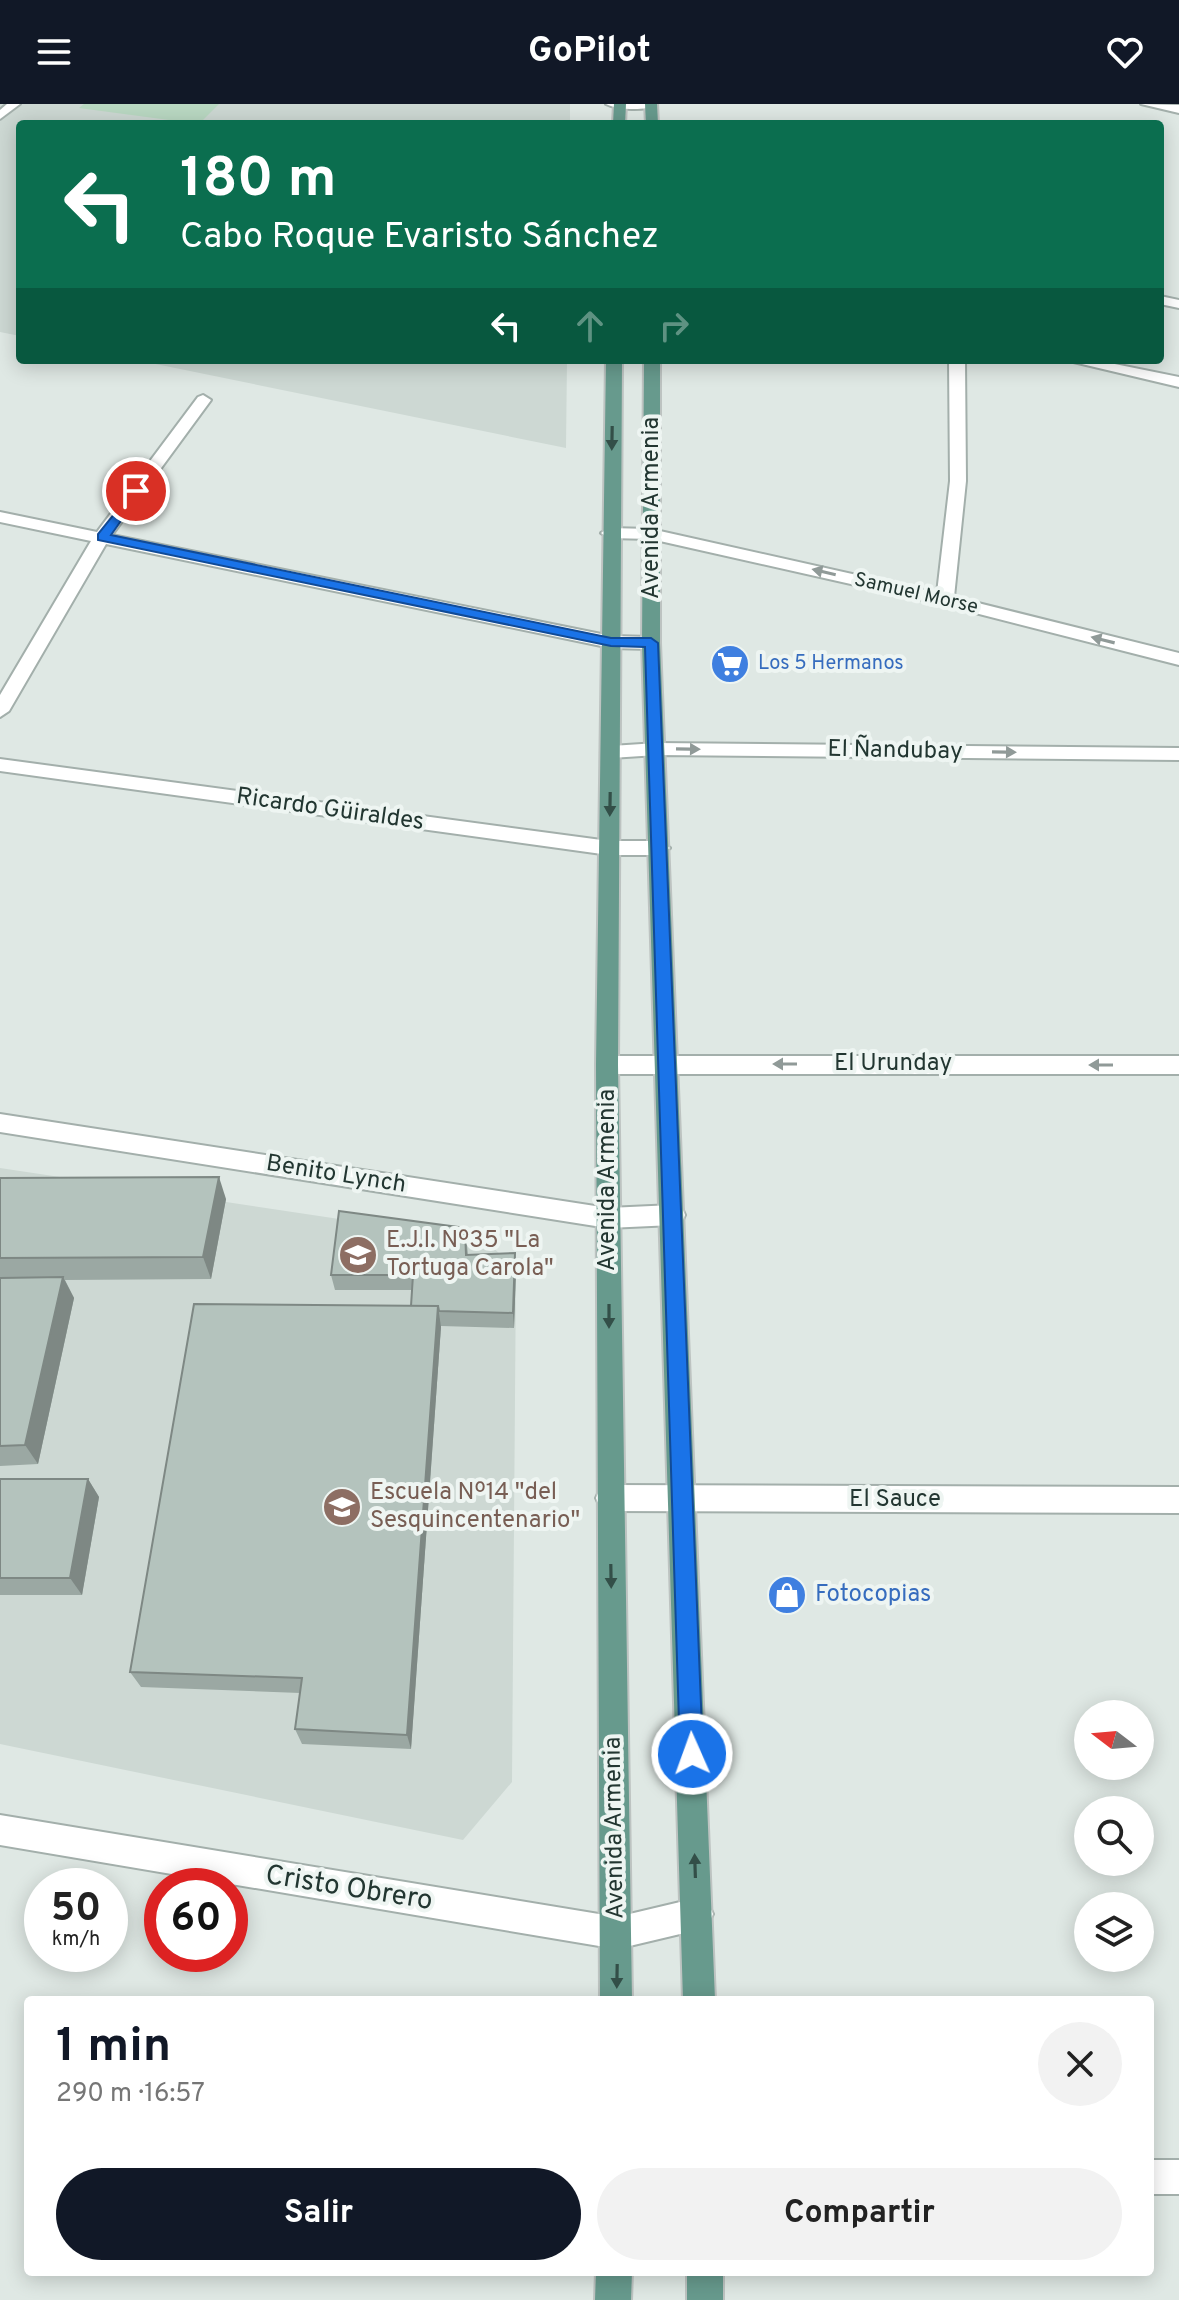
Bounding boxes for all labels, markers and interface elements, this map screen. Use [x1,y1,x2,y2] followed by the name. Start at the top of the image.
[528,29,651,75] text: GoPilot
[32,30,76,74] icon: menu
[1103,30,1147,74] icon: heart
[180,146,337,216] text: 180 m
[48,152,152,256] icon: left
[180,215,659,261] text: Cabo Roque Evaristo Sánchez
[484,304,528,348] icon: left
[568,304,612,348] icon: ahead
[652,304,696,348] icon: right
[637,417,667,599] street label: Avenida Armenia
[605,426,618,451] one-way arrow
[102,457,170,525] pin
[114,469,158,513] icon: arrive
[811,565,836,578] one-way arrow
[852,567,980,621] street label: Samuel Morse
[1091,634,1116,646] one-way arrow
[709,643,751,685] supermarket icon: Los 5 Hermanos
[758,651,904,677] place label: Los 5 Hermanos
[827,733,963,767] street label: El Ñandubay
[676,743,701,755] one-way arrow
[992,746,1017,758] one-way arrow
[234,782,426,838] street label: Ricardo Güiraldes
[604,792,616,817] one-way arrow
[834,1049,952,1079] street label: El Urunday
[772,1058,797,1070] one-way arrow
[1088,1059,1113,1071] one-way arrow
[593,1089,623,1271] street label: Avenida Armenia
[264,1149,408,1201] street label: Benito Lynch
[386,1226,554,1284] place label: E.J.I. Nº35 "La Tortuga Carola"
[337,1234,379,1276] school or university icon: E.J.I. Nº35 "La Tortuga Carola"
[603,1304,615,1329] one-way arrow
[370,1478,580,1536] place label: Escuela Nº14 "del Sesquincentenario"
[849,1485,941,1515] street label: El Sauce
[321,1486,363,1528] school or university icon: Escuela Nº14 "del Sesquincentenario"
[605,1564,618,1589] one-way arrow
[766,1574,808,1616] shop icon: Fotocopias
[815,1580,931,1610] place label: Fotocopias
[1074,1700,1154,1780] north arrow
[1074,1700,1154,1972] map controls
[650,1712,734,1796] position arrow
[598,1737,632,1919] street label: Avenida Armenia
[1074,1796,1154,1876] button: search
[689,1853,702,1878] one-way arrow
[263,1858,435,1920] street label: Cristo Obrero
[144,1868,248,1972] speed limit sign: 60
[51,1885,101,1935] text: 50
[1074,1892,1154,1972] button: layers
[52,1927,100,1953] text: km/h
[610,1964,623,1989] one-way arrow
[56,2018,171,2078] text: 1 min
[1038,2022,1122,2106] button: close
[56,2078,205,2111] text: 290 m · 16:57
[56,2168,581,2260] button: Salir
[597,2168,1122,2260] button: Compartir

